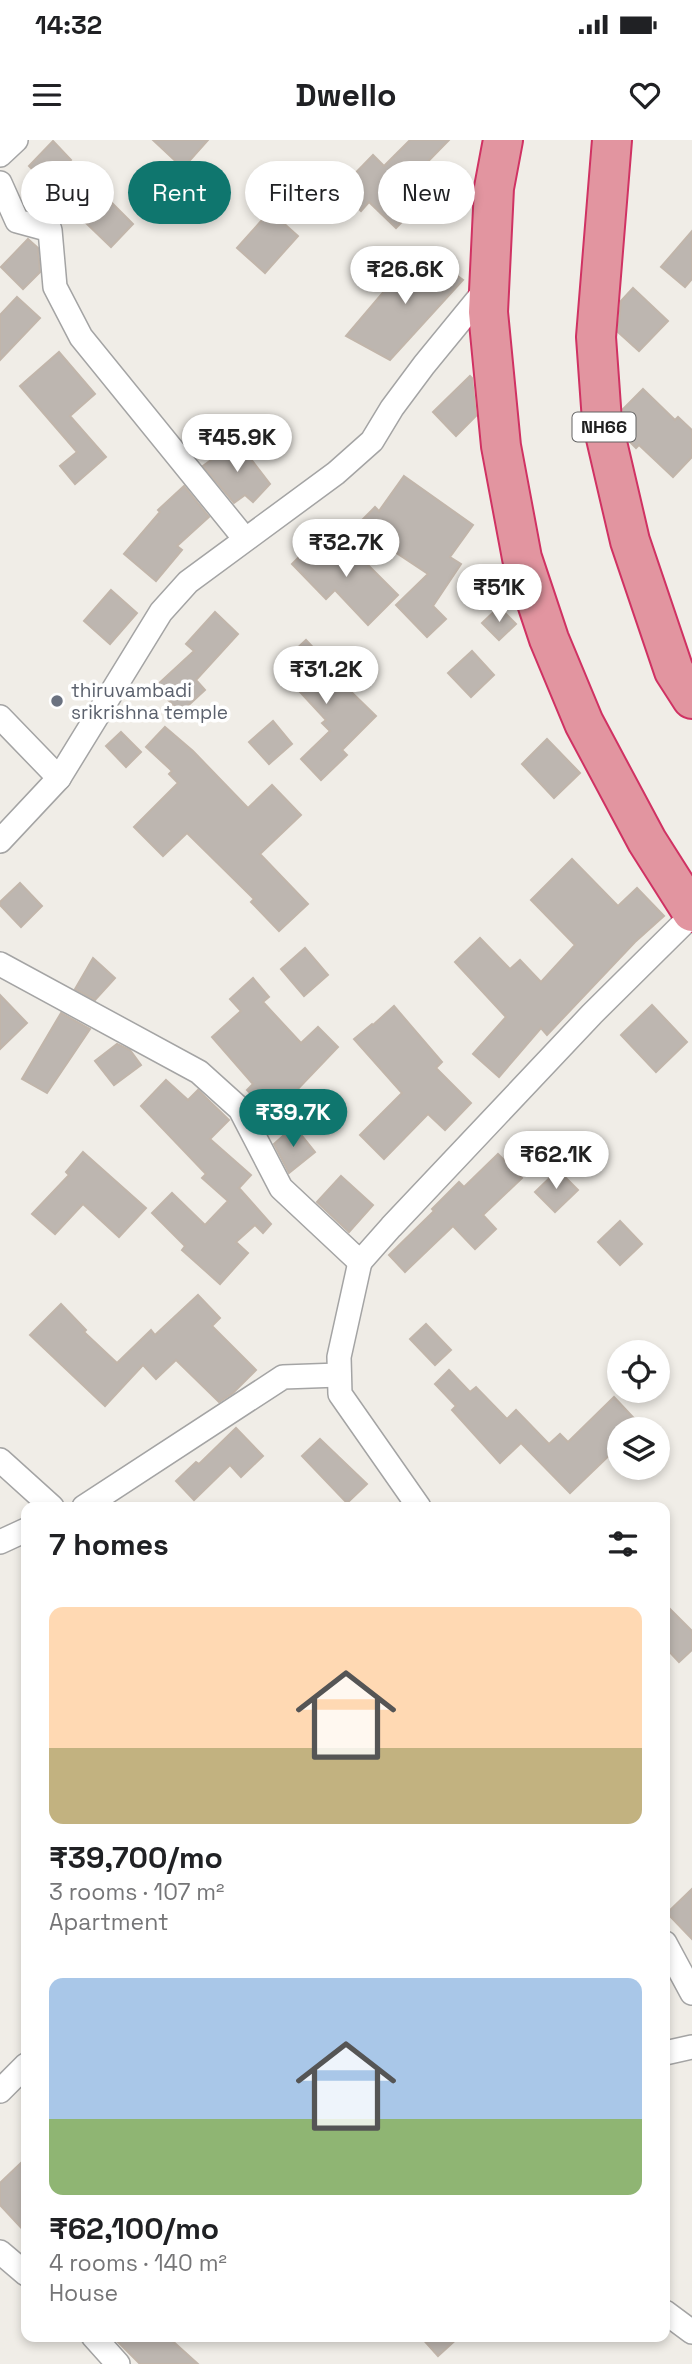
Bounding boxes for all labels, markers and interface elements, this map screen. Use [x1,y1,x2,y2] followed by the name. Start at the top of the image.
[35,8,102,42] text: 14:32
[295,75,397,115] text: Dwello
[28,76,66,114] icon: menu
[626,76,664,114] icon: heart
[21,161,114,224] chip: Buy
[128,161,231,224] chip: Rent
[245,161,364,224] chip: Filters
[378,161,475,224] chip: New
[348,246,462,306] pin: ₹26.6K
[366,254,444,284] text: ₹26.6K
[572,412,636,442] road number: NH66
[180,414,294,474] pin: ₹45.9K
[198,422,276,452] text: ₹45.9K
[289,520,403,579] pin: ₹32.7K
[308,527,384,557] text: ₹32.7K
[458,564,540,624] pin: ₹51K
[473,572,525,602] text: ₹51K
[269,646,383,706] pin: ₹31.2K
[289,654,363,684] text: ₹31.2K
[71,678,228,725] place label: thiruvambadi srikrishna temple
[49,693,65,709] marker: thiruvambadi srikrishna temple
[236,1090,350,1149] pin: ₹39.7K
[255,1097,331,1127] text: ₹39.7K
[499,1132,613,1191] pin: ₹62.1K
[520,1139,592,1169] text: ₹62.1K
[607,1340,670,1480] map controls
[607,1340,670,1403] button: locate
[607,1417,670,1480] button: layers
[49,1525,169,1564] text: 7 homes
[604,1525,642,1563] icon: filters
[283,1652,409,1778] icon: home
[49,1838,223,1877] text: ₹39,700/mo
[49,1877,225,1907] text: 3 rooms · 107 m²
[49,1907,169,1937] text: Apartment
[283,2023,409,2149] icon: home
[49,2209,219,2248] text: ₹62,100/mo
[49,2248,227,2278] text: 4 rooms · 140 m²
[49,2278,118,2308] text: House

